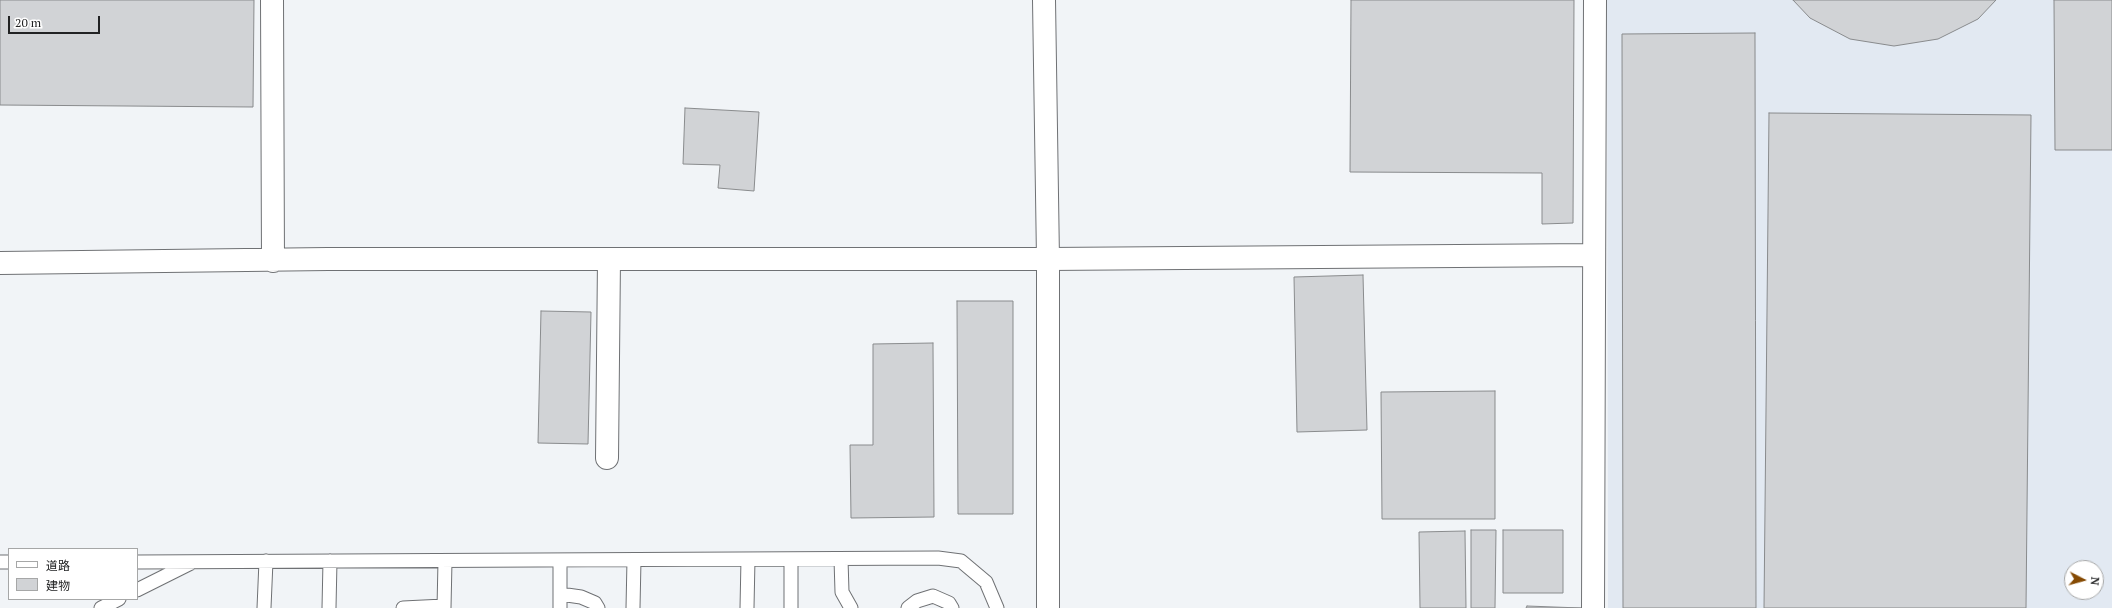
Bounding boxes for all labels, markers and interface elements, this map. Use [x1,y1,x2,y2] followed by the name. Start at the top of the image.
[10,8,102,34] scale bar
[15,15,41,30] text: 20 m
[8,548,138,600] legend
[46,558,70,573] text: 道路
[2064,560,2104,600] north arrow
[2088,576,2102,586] text: N
[46,578,70,593] text: 建物

